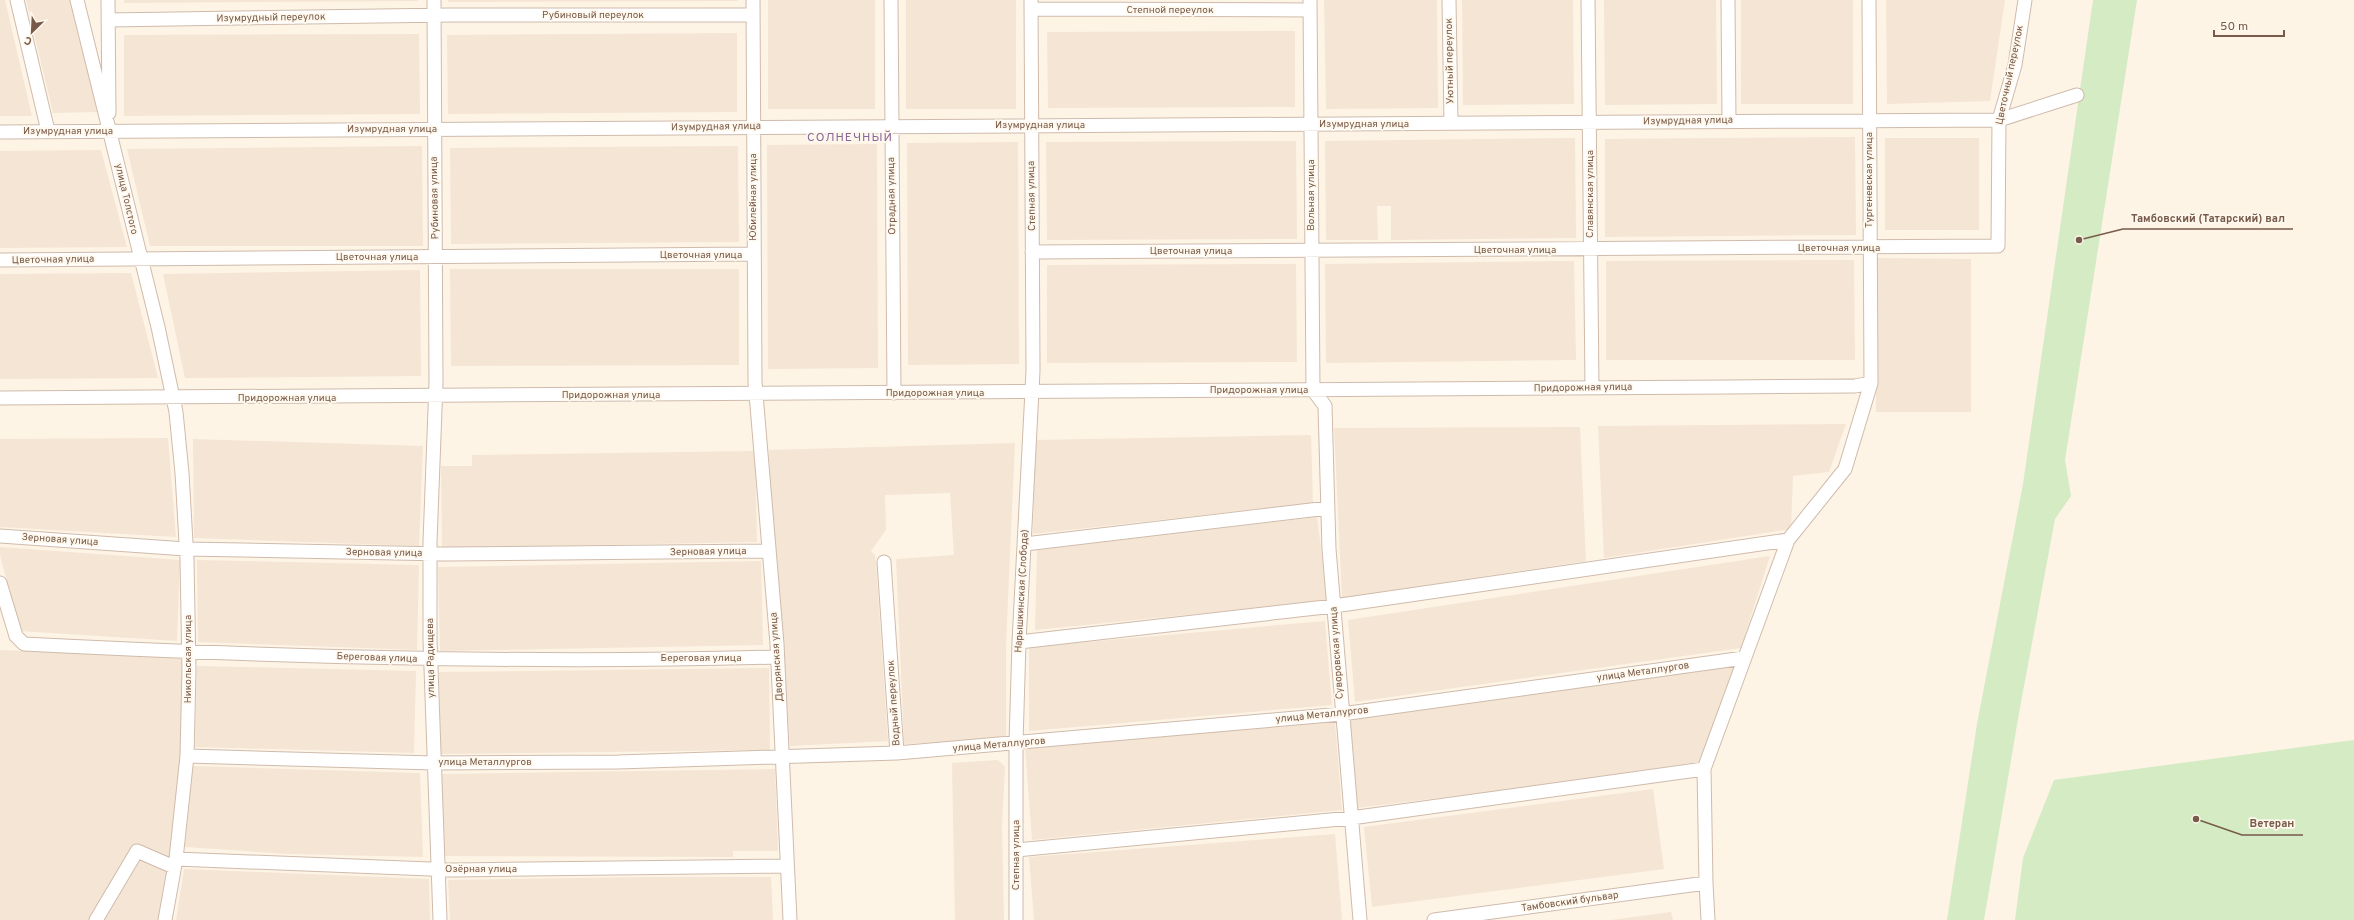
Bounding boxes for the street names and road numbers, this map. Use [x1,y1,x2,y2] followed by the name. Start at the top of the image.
[1126,4,1214,17] street label: Степной переулок
[542,9,644,22] street label: Рубиновый переулок
[216,11,326,25] street label: Изумрудный переулок
[1443,17,1457,104] street label: Уютный переулок
[1993,24,2027,126] street label: Цветочный переулок
[1643,114,1733,128] street label: Изумрудная улица
[1319,118,1409,131] street label: Изумрудная улица
[995,119,1085,132] street label: Изумрудная улица
[671,120,761,134] street label: Изумрудная улица
[347,123,437,136] street label: Изумрудная улица
[23,125,113,138] street label: Изумрудная улица
[1863,132,1876,228] street label: Тургеневская улица
[1584,150,1597,238] street label: Славянская улица
[747,153,760,241] street label: Юбилейная улица
[428,156,442,240] street label: Рубиновая улица
[885,157,899,235] street label: Отрадная улица
[1305,159,1318,231] street label: Вольная улица
[1025,161,1039,231] street label: Степная улица
[111,162,141,236] street label: улица Толстого
[1798,242,1880,255] street label: Цветочная улица
[1474,244,1556,257] street label: Цветочная улица
[1150,245,1232,258] street label: Цветочная улица
[660,249,742,262] street label: Цветочная улица
[336,251,418,264] street label: Цветочная улица
[12,253,94,267] street label: Цветочная улица
[1534,381,1632,395] street label: Придорожная улица
[1210,384,1308,397] street label: Придорожная улица
[886,387,984,400] street label: Придорожная улица
[562,389,660,402] street label: Придорожная улица
[238,392,336,405] street label: Придорожная улица
[1012,529,1032,653] street label: Нарышкинская (Слобода)
[21,531,99,549] street label: Зерновая улица
[670,545,746,559] street label: Зерновая улица
[346,546,422,560] street label: Зерновая улица
[1327,606,1347,700] street label: Суворовская улица
[767,612,787,702] street label: Дворянская улица
[182,615,195,703] street label: Никольская улица
[424,618,438,698] street label: улица Радищева
[336,650,418,666] street label: Береговая улица
[661,652,741,665] street label: Береговая улица
[884,659,903,746] street label: Водный переулок
[1596,659,1690,685] street label: улица Металлургов
[1275,704,1369,726] street label: улица Металлургов
[952,734,1046,756] street label: улица Металлургов
[438,756,532,769] street label: улица Металлургов
[1010,820,1023,890] street label: Степная улица
[445,863,517,876] street label: Озёрная улица
[1521,889,1620,915] street label: Тамбовский бульвар

